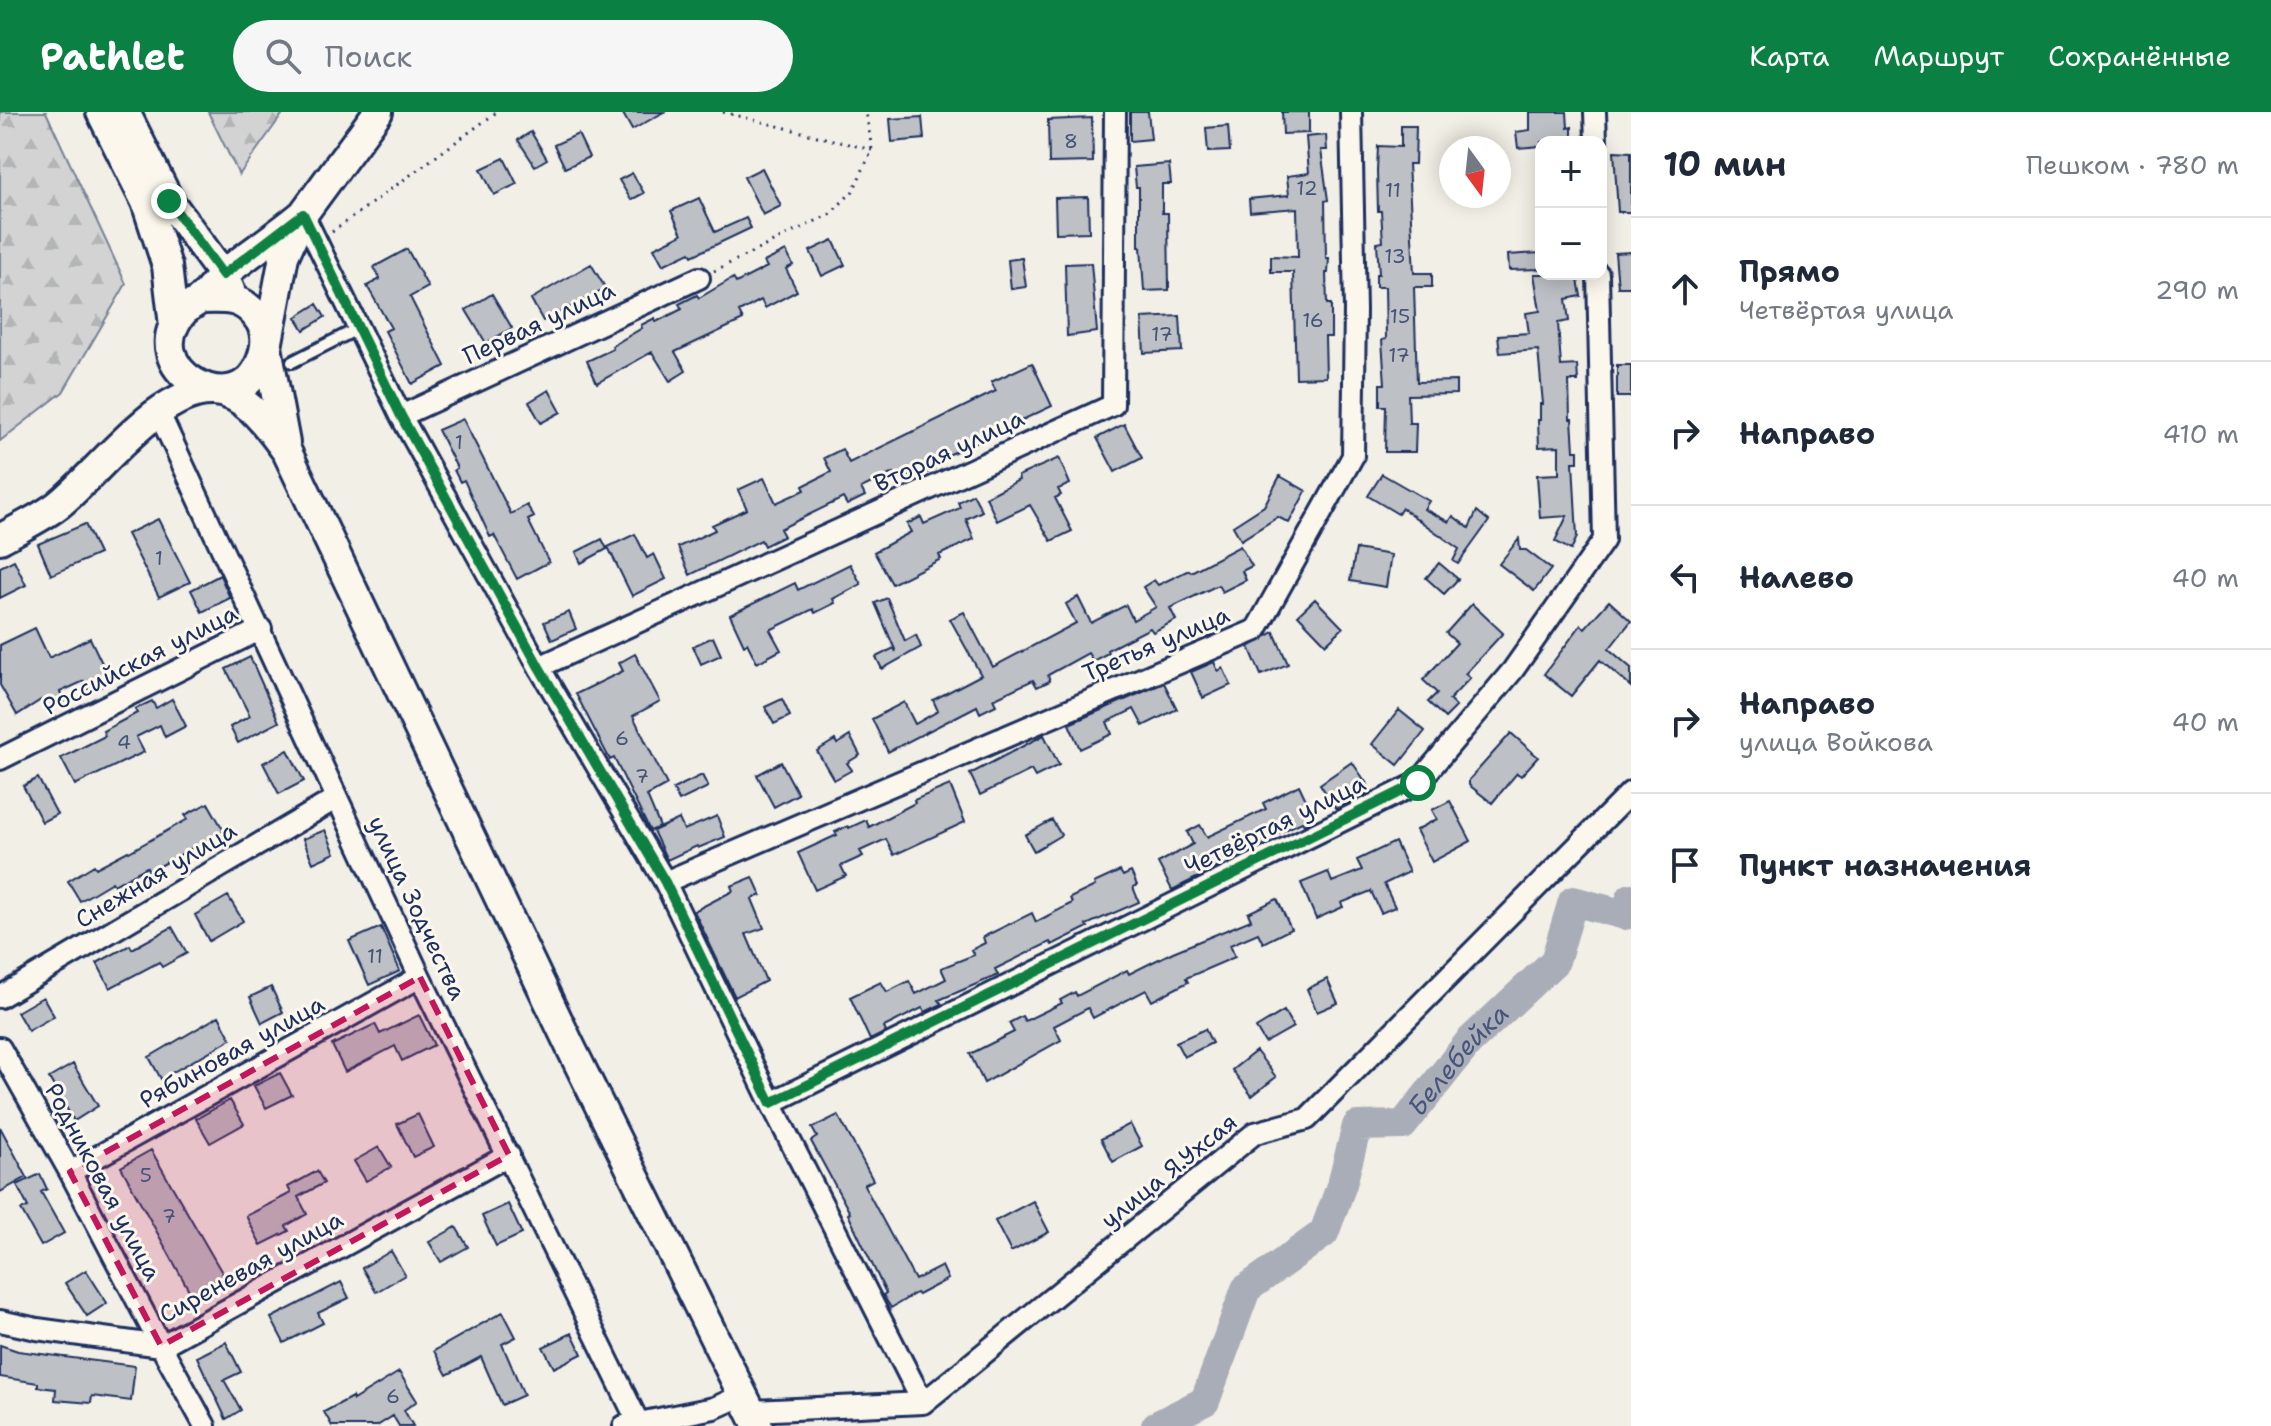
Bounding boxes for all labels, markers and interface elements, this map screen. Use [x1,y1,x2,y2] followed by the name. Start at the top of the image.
[233,20,793,92] search box
[40,31,185,82] text: Pathlet
[261,34,305,78] icon: search
[325,36,412,77] text: Поиск
[1749,37,1829,75] text: Карта
[1873,37,2004,75] text: Маршрут
[2048,37,2231,75] text: Сохранённые
[1064,128,1078,154] house number: 8
[1439,136,1511,208] north arrow
[1535,136,1607,280] map controls
[1535,136,1607,208] button: +
[1663,141,1787,187] text: 10 мин
[2026,147,2239,182] text: Пешком · 780 m
[1296,175,1318,201] house number: 12
[1385,177,1401,203] house number: 11
[151,183,187,219] route end
[1535,208,1607,280] button: −
[1384,243,1406,269] house number: 13
[1739,251,1840,292] text: Прямо
[1663,267,1707,311] icon: ahead
[2155,272,2239,307] text: 290 m
[458,274,620,372] street label: Первая улица
[1739,292,1953,327] text: Четвёртая улица
[1390,303,1410,329] house number: 15
[1302,307,1324,333] house number: 16
[1151,321,1173,347] house number: 17
[1388,342,1410,368] house number: 17
[869,402,1029,500] street label: Вторая улица
[1663,411,1707,455] icon: right
[1739,413,1875,454] text: Направо
[2162,416,2239,451] text: 410 m
[455,429,463,455] house number: 1
[155,545,163,571] house number: 1
[1663,555,1707,599] icon: left
[1739,557,1854,598] text: Налево
[2172,560,2239,595] text: 40 m
[37,597,243,723] street label: Российская улица
[1078,599,1234,689] street label: Третья улица
[1739,683,1875,724] text: Направо
[1663,699,1707,743] icon: right
[2172,704,2239,739] text: 40 m
[1739,724,1933,759] text: улица Войкова
[615,725,629,751] house number: 6
[117,729,131,755] house number: 4
[635,763,649,789] house number: 7
[1400,765,1436,801] route start
[1179,767,1371,883] street label: Четвёртая улица
[360,811,474,1005] street label: улица Зодчества
[69,814,243,936] street label: Снежная улица
[1663,843,1707,887] icon: arrive
[1739,845,2031,886] text: Пункт назначения
[367,943,383,969] house number: 11
[134,988,330,1116] street label: Рябиновая улица
[1399,996,1516,1123] water label: Белебейка
[37,1078,169,1287] street label: Родниковая улица
[1094,1106,1244,1236] street label: улица Я.Ухсая
[140,1162,152,1188] house number: 5
[153,1203,349,1331] street label: Сиреневая улица
[162,1203,176,1229] house number: 7
[386,1383,400,1409] house number: 6

